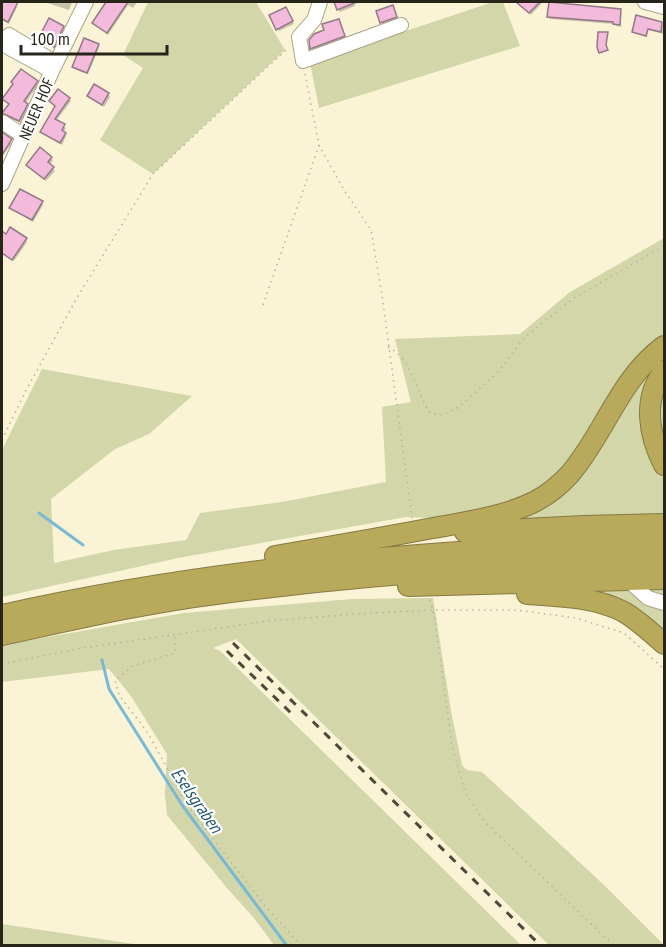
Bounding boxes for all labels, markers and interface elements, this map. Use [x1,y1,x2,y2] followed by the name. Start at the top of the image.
[21,18,166,56] scale bar
[30,27,70,50] text: 100 m
[14,75,58,143] street label: NEUER HOF
[166,763,228,838] water label: Eselsgraben

